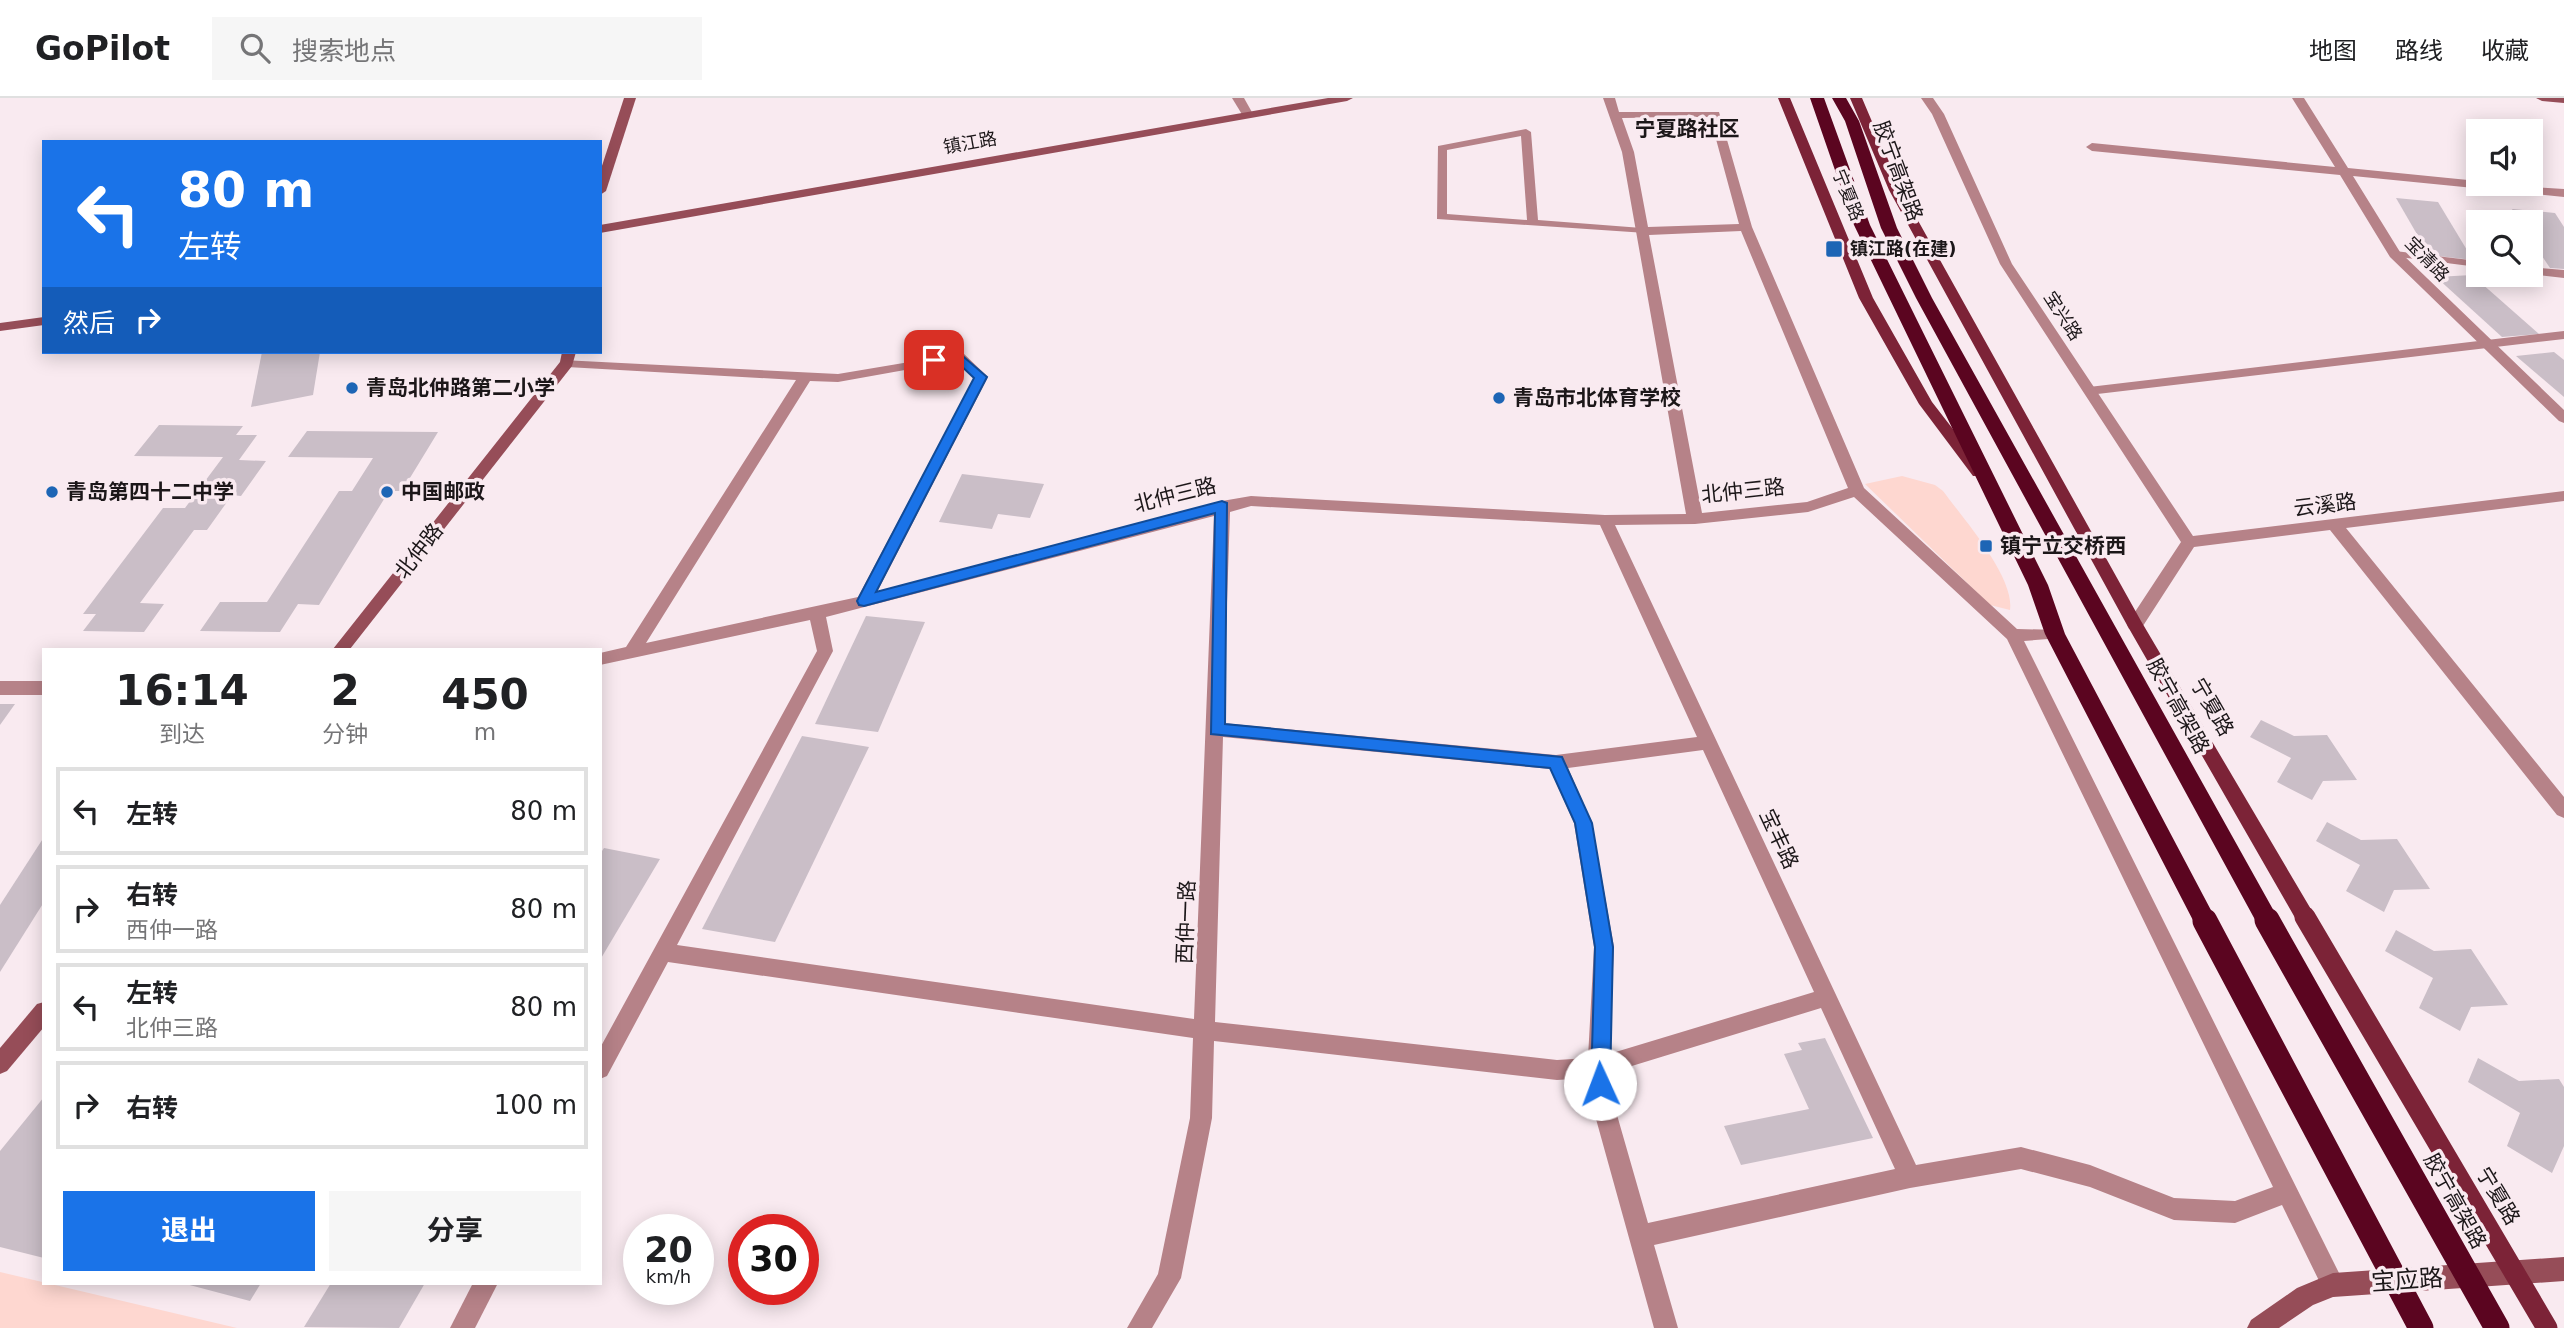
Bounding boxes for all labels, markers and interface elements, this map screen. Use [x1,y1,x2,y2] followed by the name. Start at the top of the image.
[212,17,702,80] search box
[35,29,170,68] text: GoPilot
[236,29,274,67] icon: search
[292,36,396,66] text: 搜索地点
[2309,37,2357,65] text: 地图
[2395,37,2443,65] text: 路线
[2481,37,2529,65] text: 收藏
[1635,117,1740,141] district label: 宁夏路社区
[1869,118,1927,224] street label: 胶宁高架路
[2466,119,2543,287] map controls
[2466,119,2543,196] button: sound
[942,127,998,158] street label: 镇江路
[178,162,314,219] text: 80 m
[1829,166,1868,224] street label: 宁夏路
[63,168,154,259] icon: left
[2466,210,2543,287] button: search
[178,228,242,266] text: 左转
[2401,232,2454,285] street label: 宝清路
[1850,238,1956,259] place label: 镇江路(在建)
[1824,239,1844,259] marker: 镇江路(在建)
[2040,287,2087,344] street label: 宝兴路
[129,301,167,339] icon: right
[63,308,115,338] text: 然后
[904,330,964,390] pin
[915,341,953,379] icon: arrive
[366,376,555,400] place label: 青岛北仲路第二小学
[344,380,360,396] marker: 青岛北仲路第二小学
[1513,386,1681,410] place label: 青岛市北体育学校
[1491,390,1507,406] marker: 青岛市北体育学校
[1131,473,1219,517] street label: 北仲三路
[1700,475,1786,507] street label: 北仲三路
[66,480,234,504] place label: 青岛第四十二中学
[401,480,485,504] place label: 中国邮政
[44,484,60,500] marker: 青岛第四十二中学
[379,484,395,500] marker: 中国邮政
[2292,489,2358,521] street label: 云溪路
[390,519,448,583] street label: 北仲路
[2000,534,2126,558] place label: 镇宁立交桥西
[1978,538,1994,554] marker: 镇宁立交桥西
[2142,654,2214,758] street label: 胶宁高架路
[115,666,249,715] text: 16:14
[330,666,360,715] text: 2
[441,670,529,719] text: 450
[2186,674,2238,740] street label: 宁夏路
[474,719,496,745] text: m
[159,721,205,747] text: 到达
[322,721,368,747] text: 分钟
[67,792,105,830] icon: left
[510,796,577,826] text: 80 m
[126,799,178,829] text: 左转
[1755,805,1803,873] street label: 宝丰路
[126,880,178,910] text: 右转
[1173,880,1199,964] street label: 西仲一路
[67,890,105,928] icon: right
[510,894,577,924] text: 80 m
[126,917,218,943] text: 西仲一路
[126,978,178,1008] text: 左转
[67,988,105,1026] icon: left
[510,992,577,1022] text: 80 m
[126,1015,218,1041] text: 北仲三路
[1563,1047,1637,1121] position arrow
[67,1086,105,1124] icon: right
[494,1090,577,1120] text: 100 m
[126,1093,178,1123] text: 右转
[2419,1149,2491,1253] street label: 胶宁高架路
[2471,1163,2525,1229] street label: 宁夏路
[63,1191,315,1271] button: 退出
[329,1191,581,1271] button: 分享
[728,1214,819,1305] speed limit sign: 30
[644,1230,693,1270] text: 20
[2370,1264,2444,1296] street label: 宝应路
[646,1266,691,1287] text: km/h

